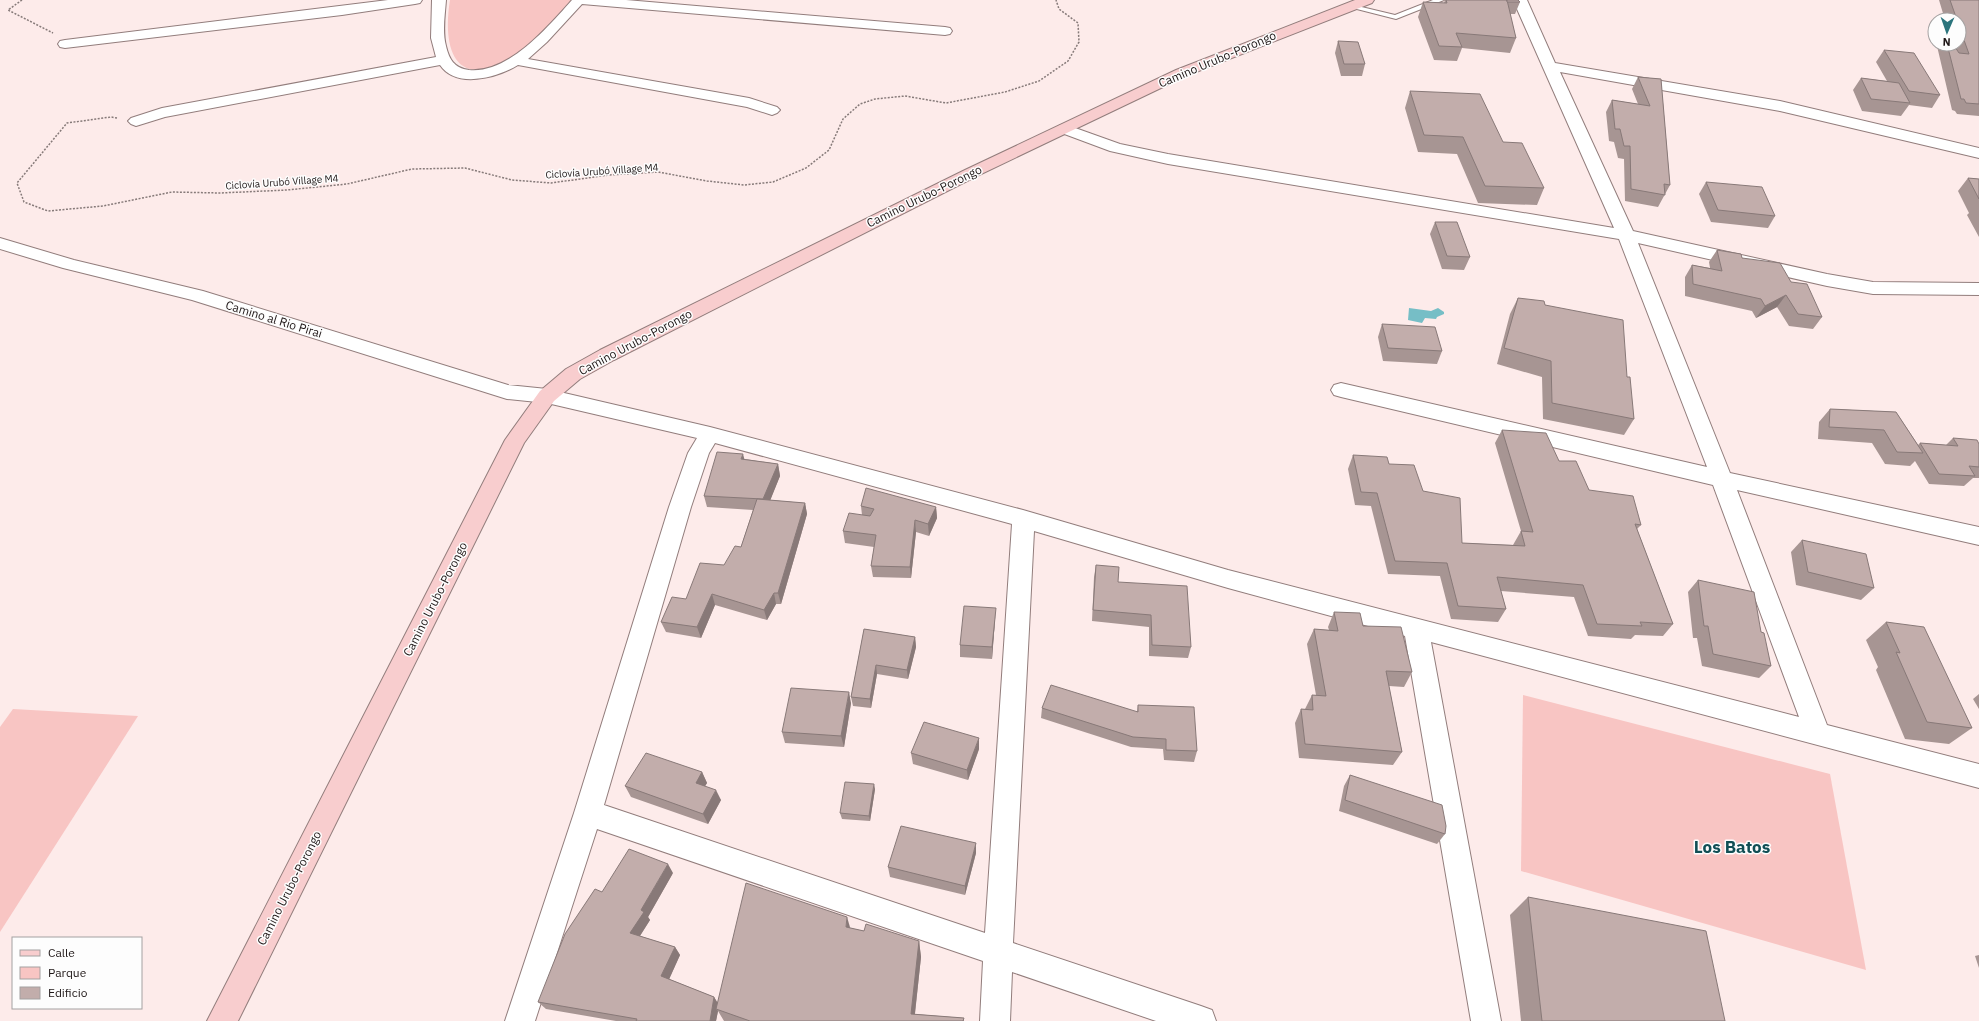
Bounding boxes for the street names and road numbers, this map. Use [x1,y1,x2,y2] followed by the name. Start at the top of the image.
[1156,27,1278,91] street label: Camino Urubo-Porongo
[545,161,659,181] street label: Ciclovía Urubó Village M4
[864,161,984,230] street label: Camino Urubo-Porongo
[225,172,339,192] street label: Ciclovía Urubó Village M4
[224,297,324,341] street label: Camino al Rio Pirai
[576,306,695,378] street label: Camino Urubo-Porongo
[400,539,470,659] street label: Camino Urubo-Porongo
[254,828,324,948] street label: Camino Urubo-Porongo

